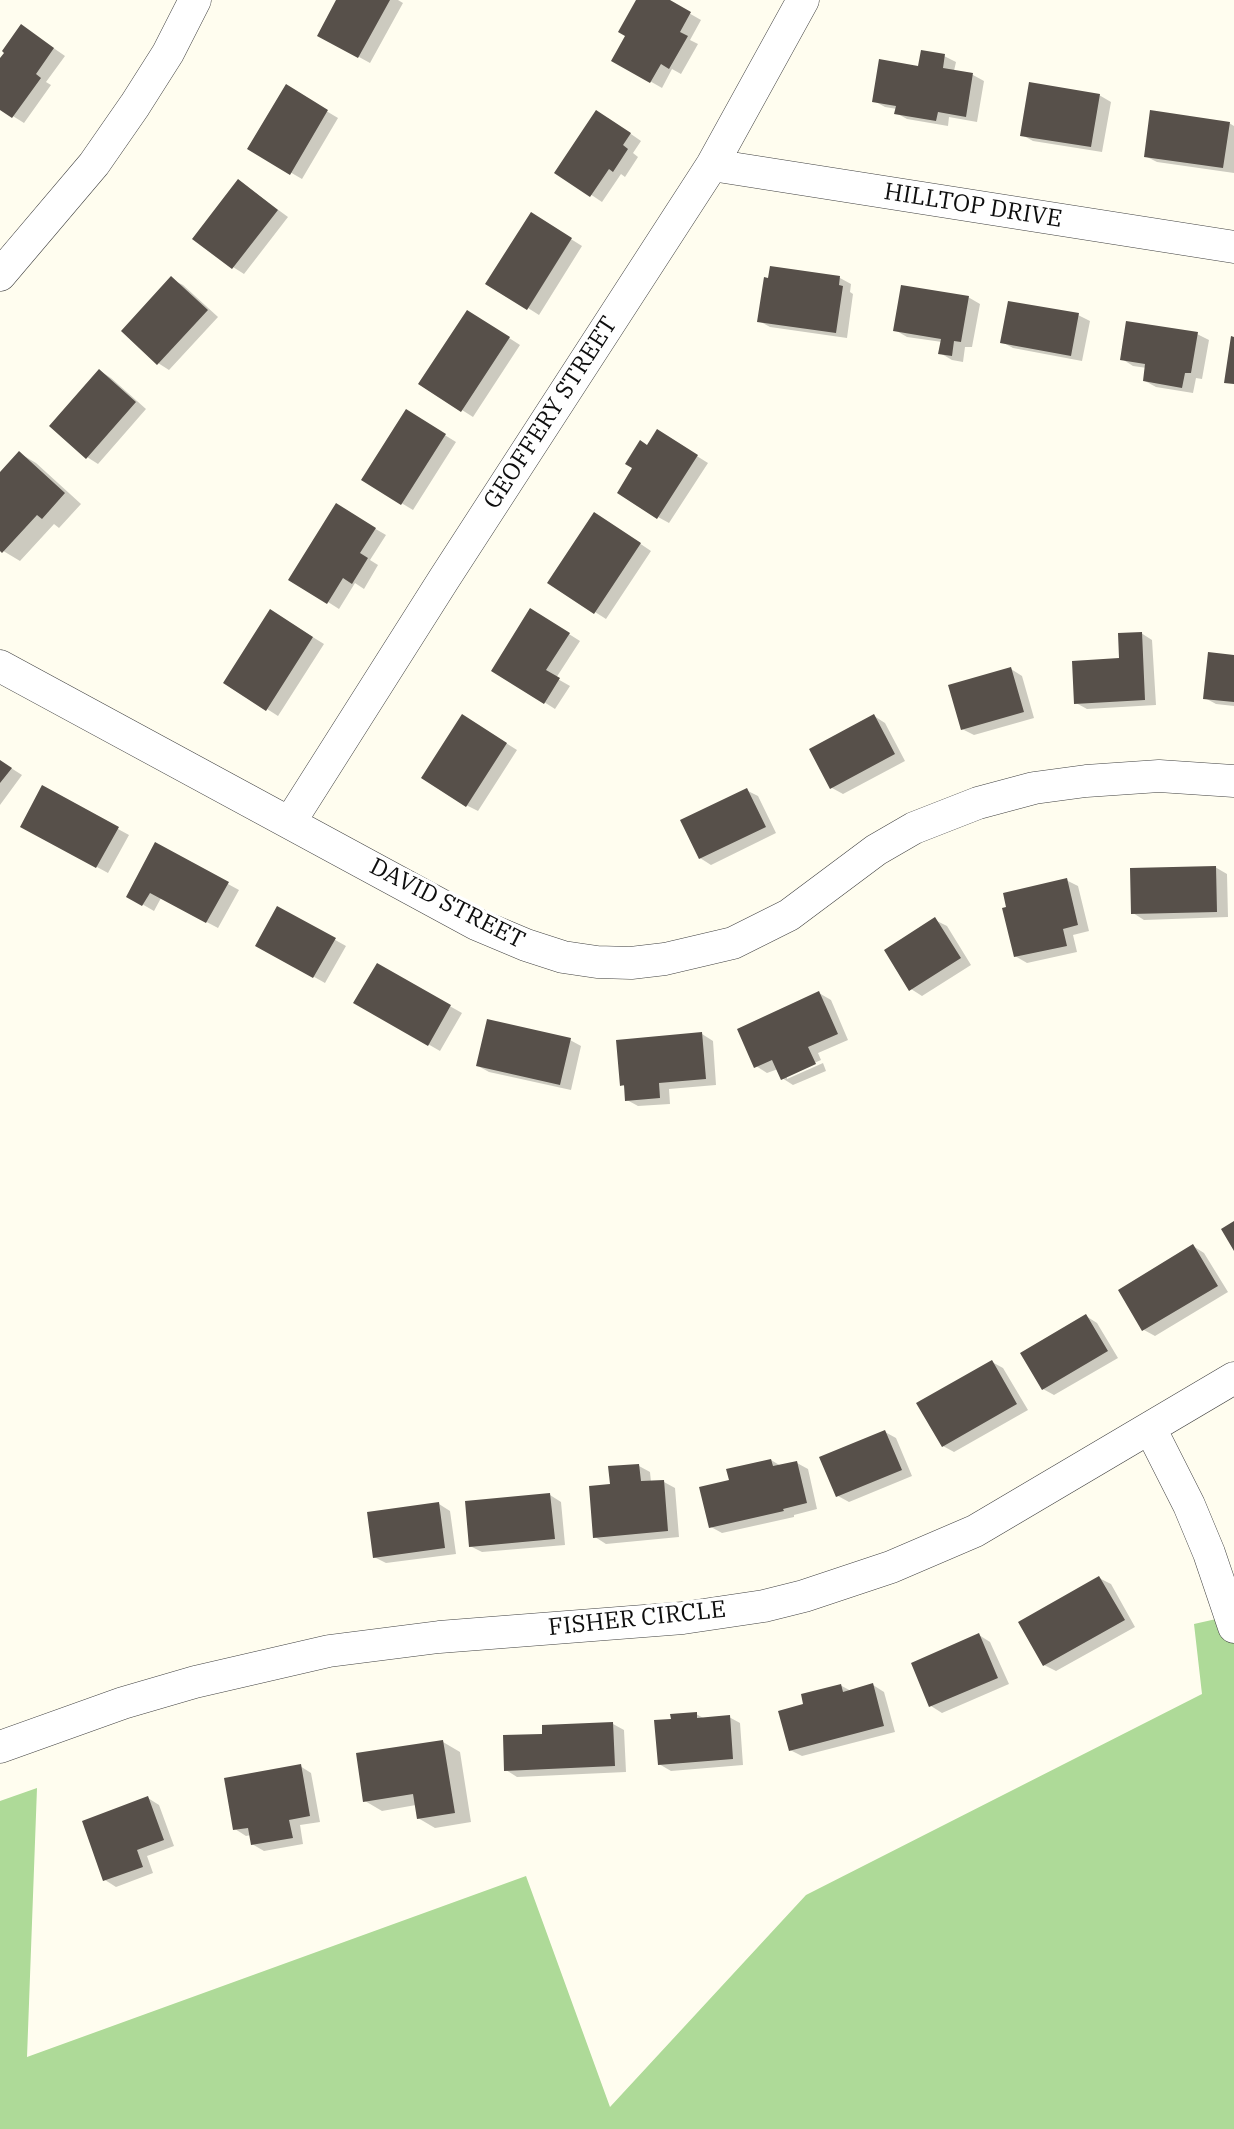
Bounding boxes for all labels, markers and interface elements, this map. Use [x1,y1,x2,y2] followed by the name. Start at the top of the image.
[882,178,1064,234] street label: HILLTOP DRIVE
[478,312,624,514] street label: GEOFFERY STREET
[365,853,529,955] street label: DAVID STREET
[547,1595,727,1643] street label: FISHER CIRCLE

